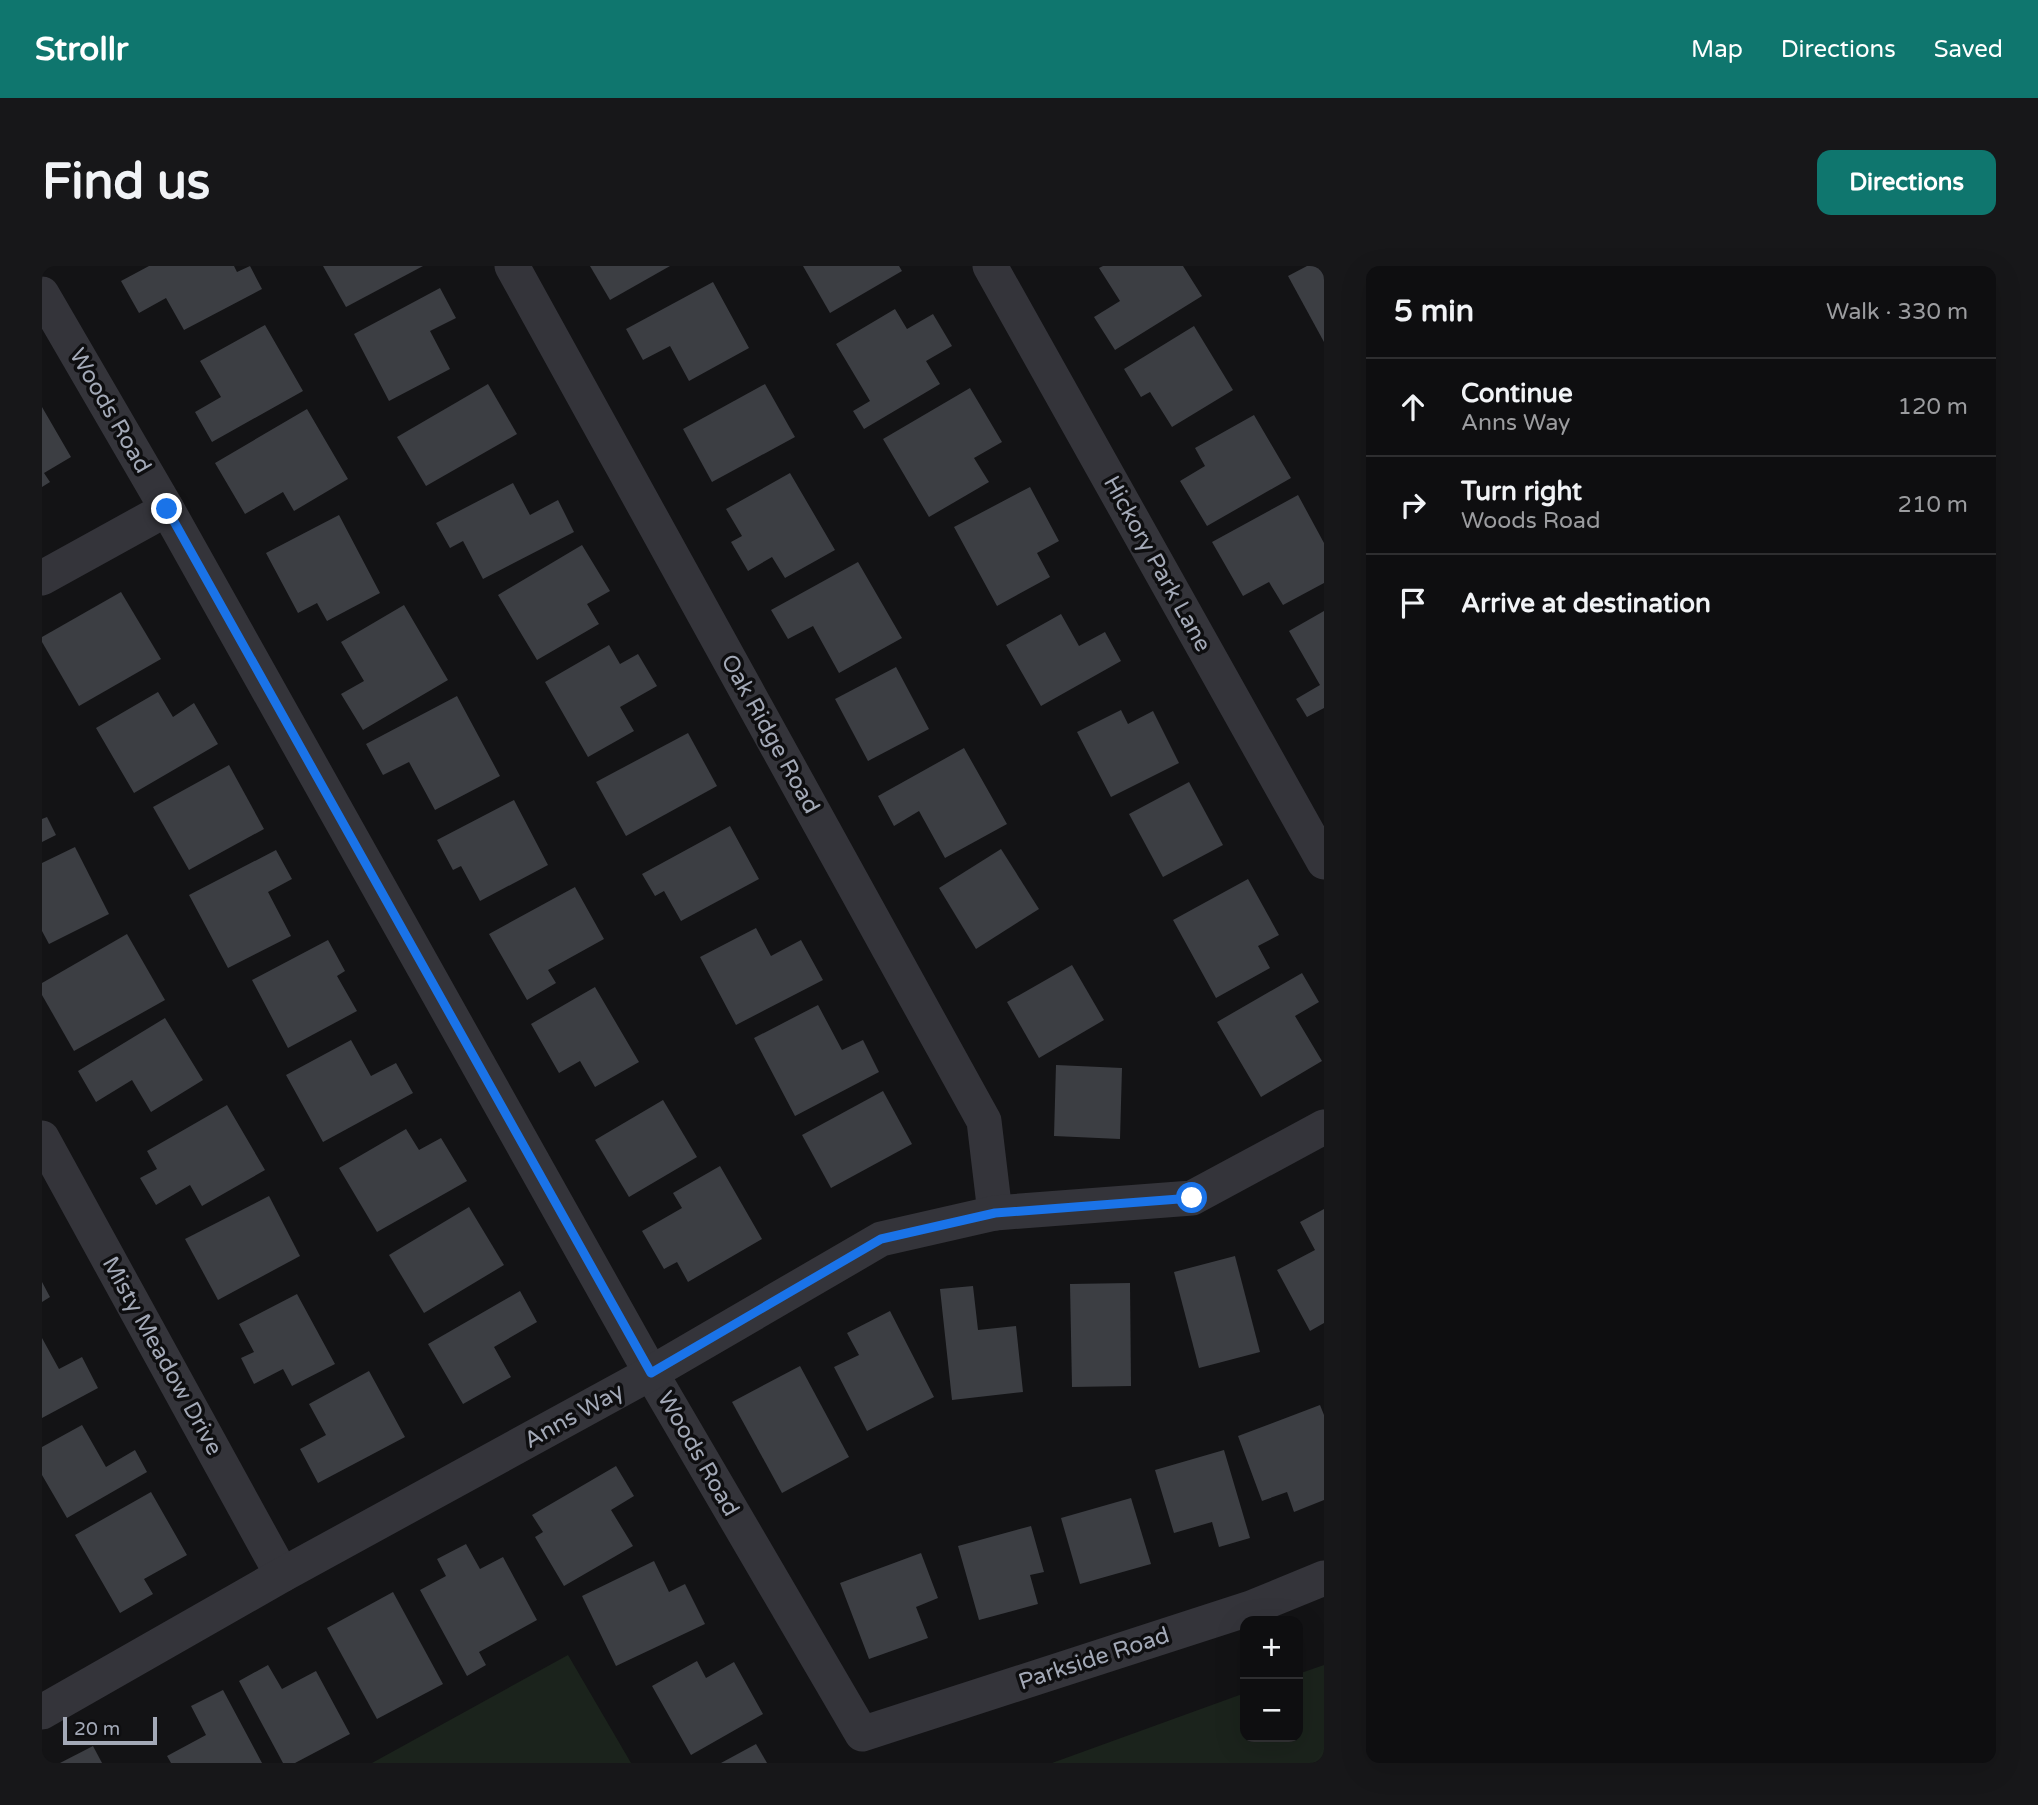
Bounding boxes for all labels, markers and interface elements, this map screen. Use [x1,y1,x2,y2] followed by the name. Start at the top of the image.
[35,30,129,69] text: Strollr
[1691,35,1743,64] text: Map
[1781,35,1896,64] text: Directions
[1934,35,2003,64] text: Saved
[1817,150,1996,215] button: Directions
[42,153,210,212] text: Find us
[1394,293,1474,330] text: 5 min
[1826,298,1968,326] text: Walk · 330 m
[63,344,157,478] street label: Woods Road
[1461,378,1573,409] text: Continue
[1394,388,1432,426] icon: ahead
[1898,393,1968,421] text: 120 m
[1461,409,1570,437] text: Anns Way
[1097,471,1217,657] street label: Hickory Park Lane
[1461,476,1582,507] text: Turn right
[1394,486,1432,524] icon: right
[1898,491,1968,519] text: 210 m
[151,493,182,524] route end
[1461,507,1601,535] text: Woods Road
[1394,584,1432,622] icon: arrive
[1461,588,1711,619] text: Arrive at destination
[715,649,825,819] street label: Oak Ridge Road
[1176,1182,1207,1213] route start
[96,1252,228,1460] street label: Misty Meadow Drive
[519,1377,629,1455] street label: Anns Way
[651,1387,745,1521] street label: Woods Road
[1240,1616,1303,1742] map controls
[1240,1616,1303,1679] button: +
[1015,1621,1173,1697] street label: Parkside Road
[1240,1679,1303,1742] button: −
[63,1714,158,1746] scale bar
[74,1718,120,1740] text: 20 m

